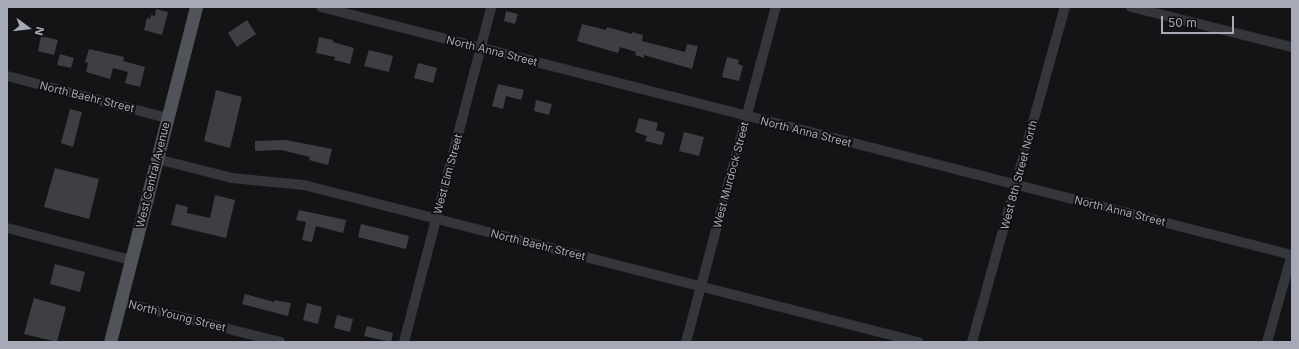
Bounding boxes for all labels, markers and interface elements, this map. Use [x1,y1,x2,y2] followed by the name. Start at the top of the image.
[8,8,48,48] north arrow
[1163,8,1236,34] scale bar
[1168,15,1197,30] text: 50 m
[32,25,47,37] text: N
[445,33,539,69] street label: North Anna Street
[38,79,136,115] street label: North Baehr Street
[759,114,853,150] street label: North Anna Street
[998,119,1040,231] street label: West 8th Street North
[710,120,752,230] street label: West Murdock Street
[133,121,173,229] street label: West Central Avenue
[431,133,465,215] street label: West Elm Street
[1073,193,1167,229] street label: North Anna Street
[489,227,587,263] street label: North Baehr Street
[127,298,227,334] street label: North Young Street

